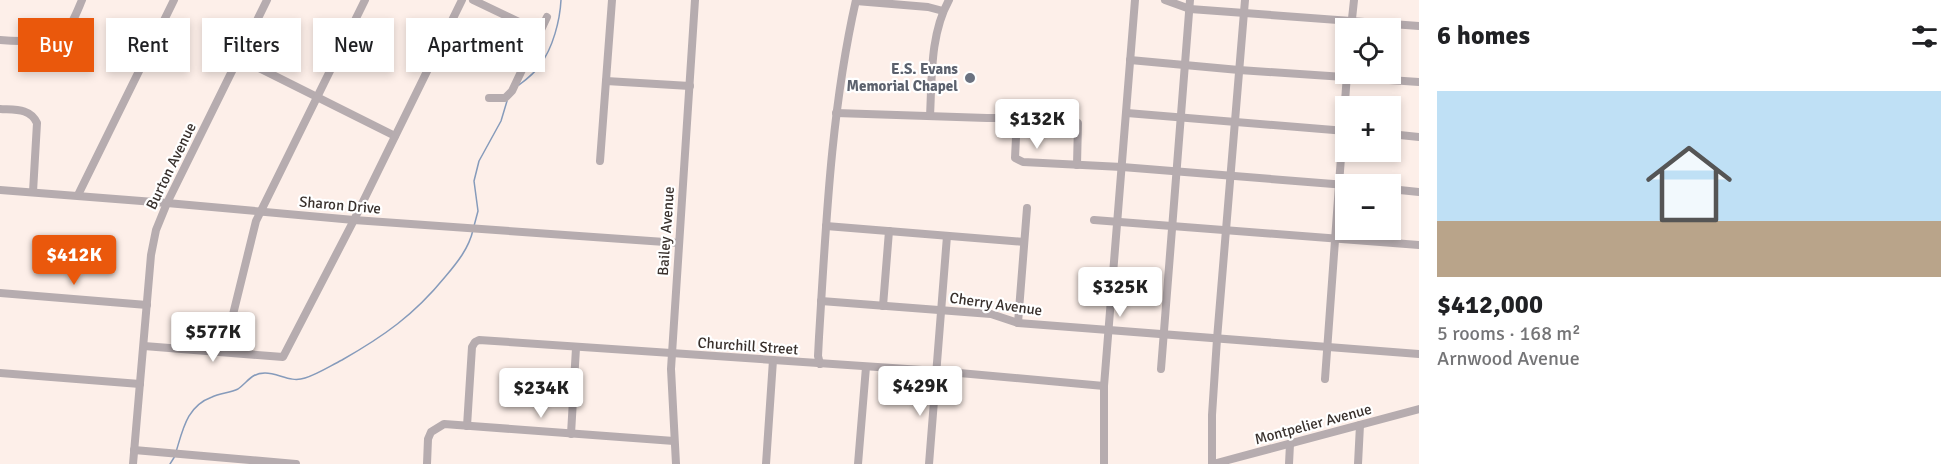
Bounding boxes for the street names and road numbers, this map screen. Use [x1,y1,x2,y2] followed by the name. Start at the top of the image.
[142,120,200,212] street label: Burton Avenue
[654,186,678,276] street label: Bailey Avenue
[298,192,382,218] street label: Sharon Drive
[949,289,1043,319] street label: Cherry Avenue
[697,333,799,359] street label: Churchill Street
[1252,400,1374,448] street label: Montpelier Avenue

